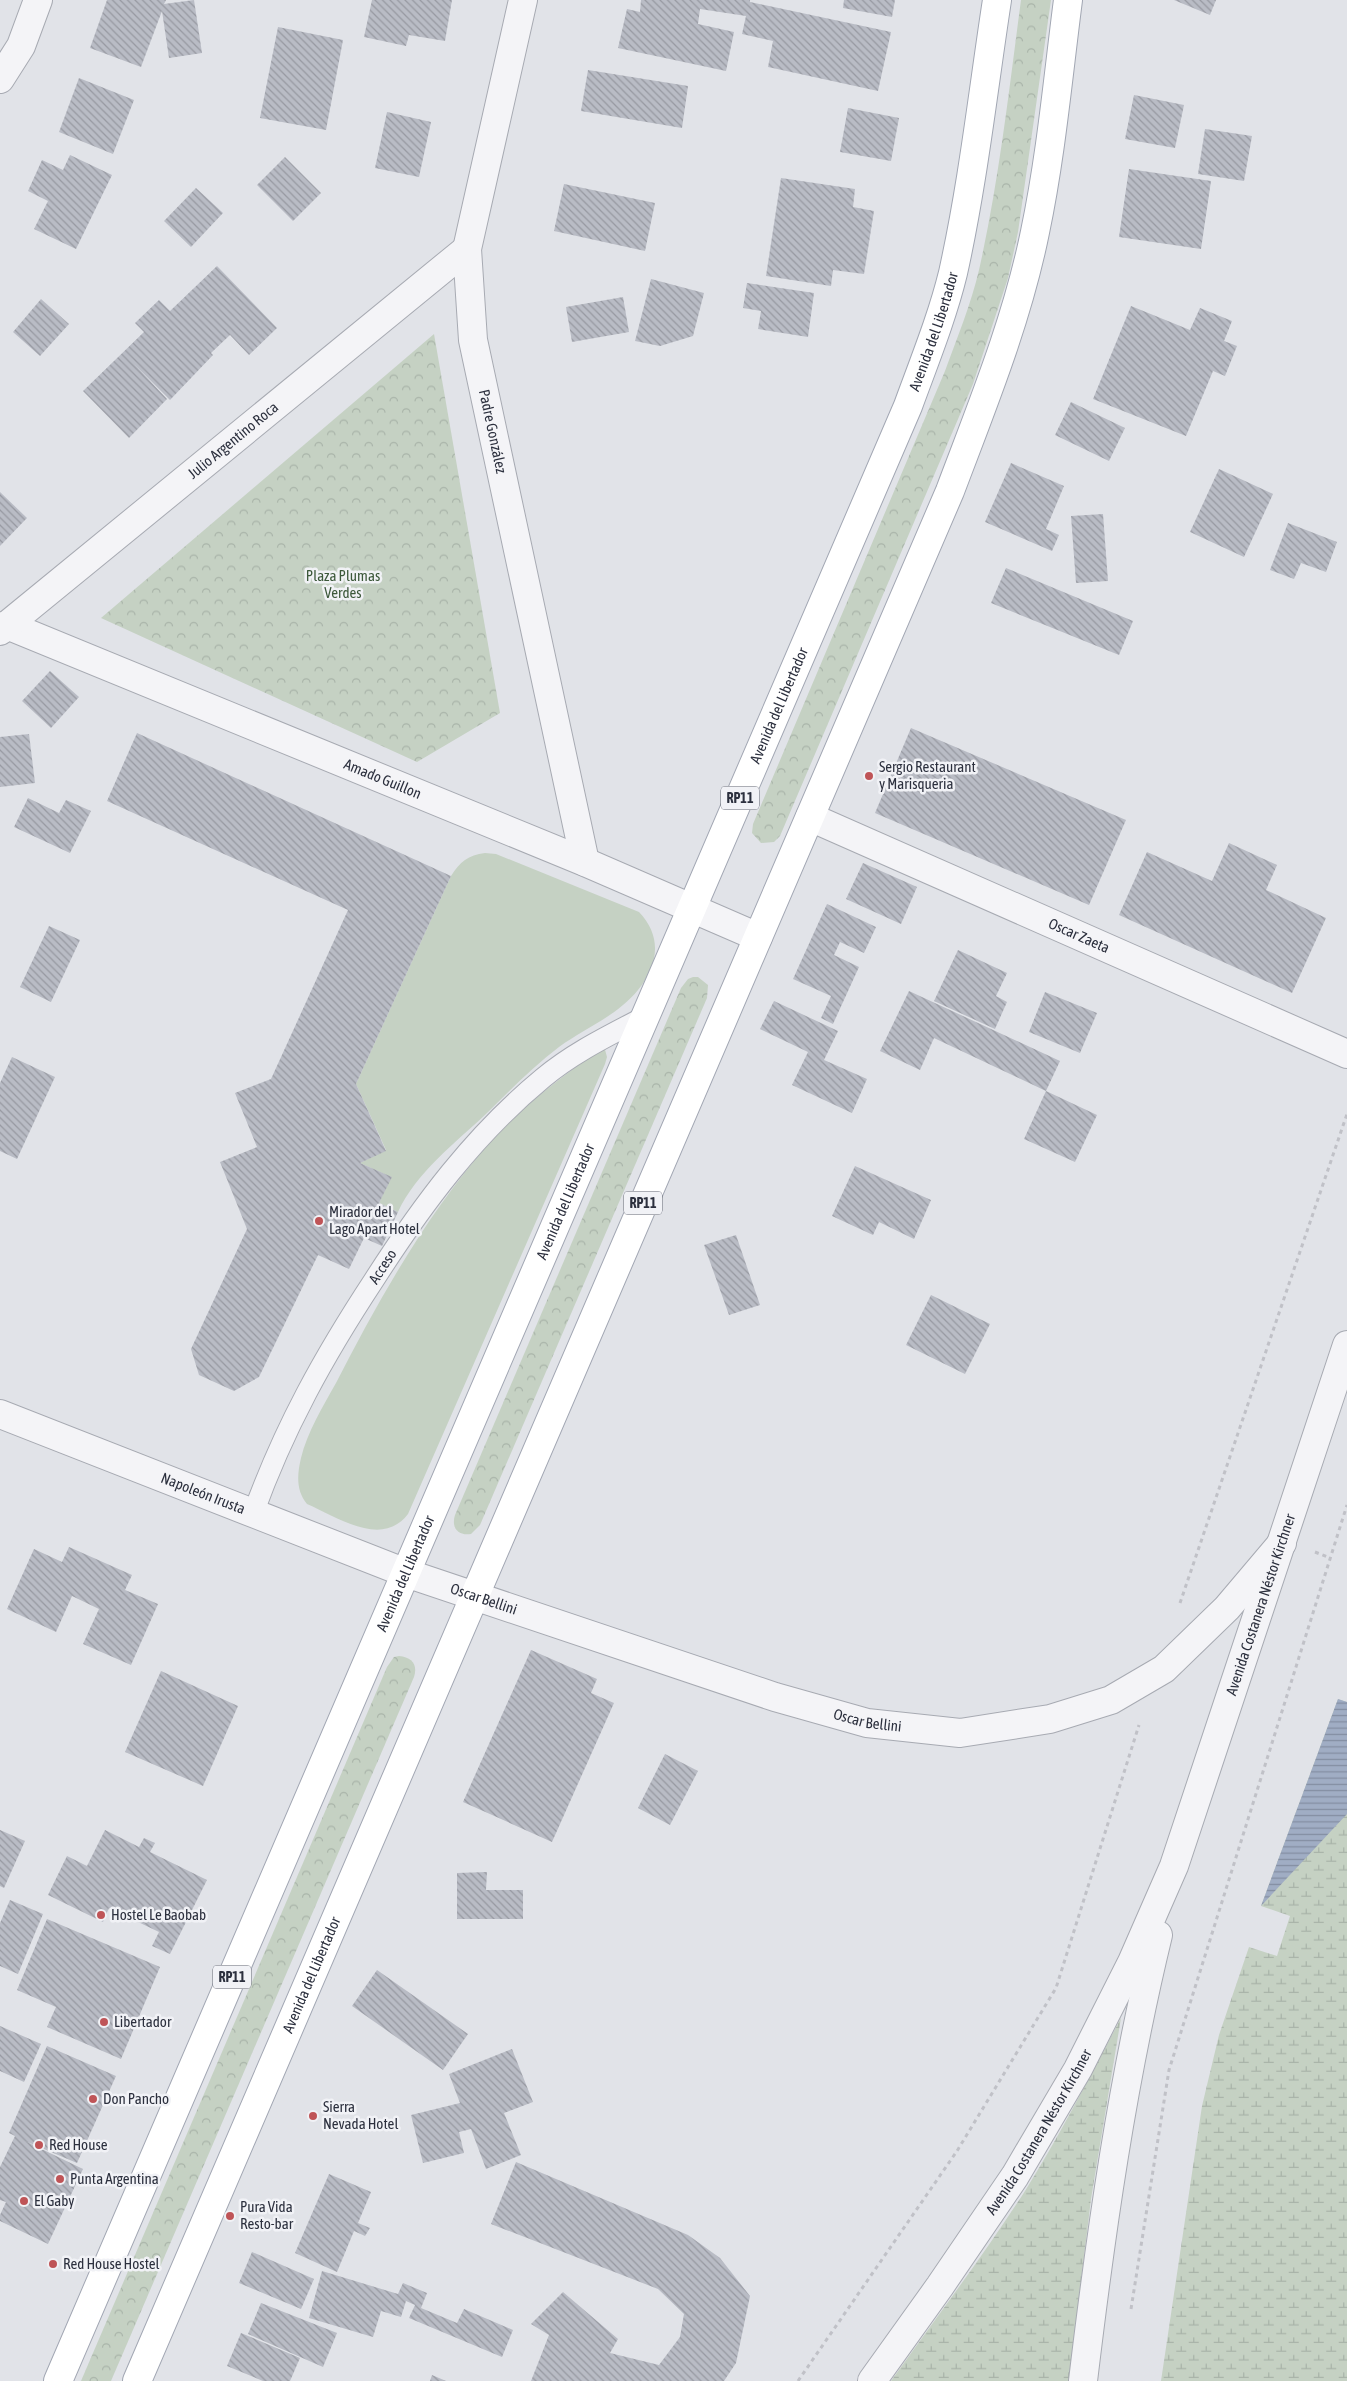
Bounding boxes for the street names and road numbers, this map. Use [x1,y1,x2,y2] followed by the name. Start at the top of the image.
[905,270,961,393] street label: Avenida del Libertador
[476,388,510,475] street label: Padre González
[184,398,281,482] street label: Julio Argentino Roca
[746,644,811,766] street label: Avenida del Libertador
[342,755,424,802] street label: Amado Guillon
[721,786,759,810] road number: RP11
[1046,914,1112,956] street label: Oscar Zaeta
[533,1140,598,1262] street label: Avenida del Libertador
[624,1192,662,1214] road number: RP11
[365,1246,400,1287] street label: Acceso
[159,1469,248,1517] street label: Napoleón Irusta
[1222,1511,1298,1698] street label: Avenida Costanera Néstor Kirchner
[373,1512,438,1634] street label: Avenida del Libertador
[448,1580,519,1618] street label: Oscar Bellini
[832,1705,902,1735] street label: Oscar Bellini
[279,1914,344,2035] street label: Avenida del Libertador
[213,1965,251,1988] road number: RP11
[982,2046,1095,2218] street label: Avenida Costanera Néstor Kirchner

